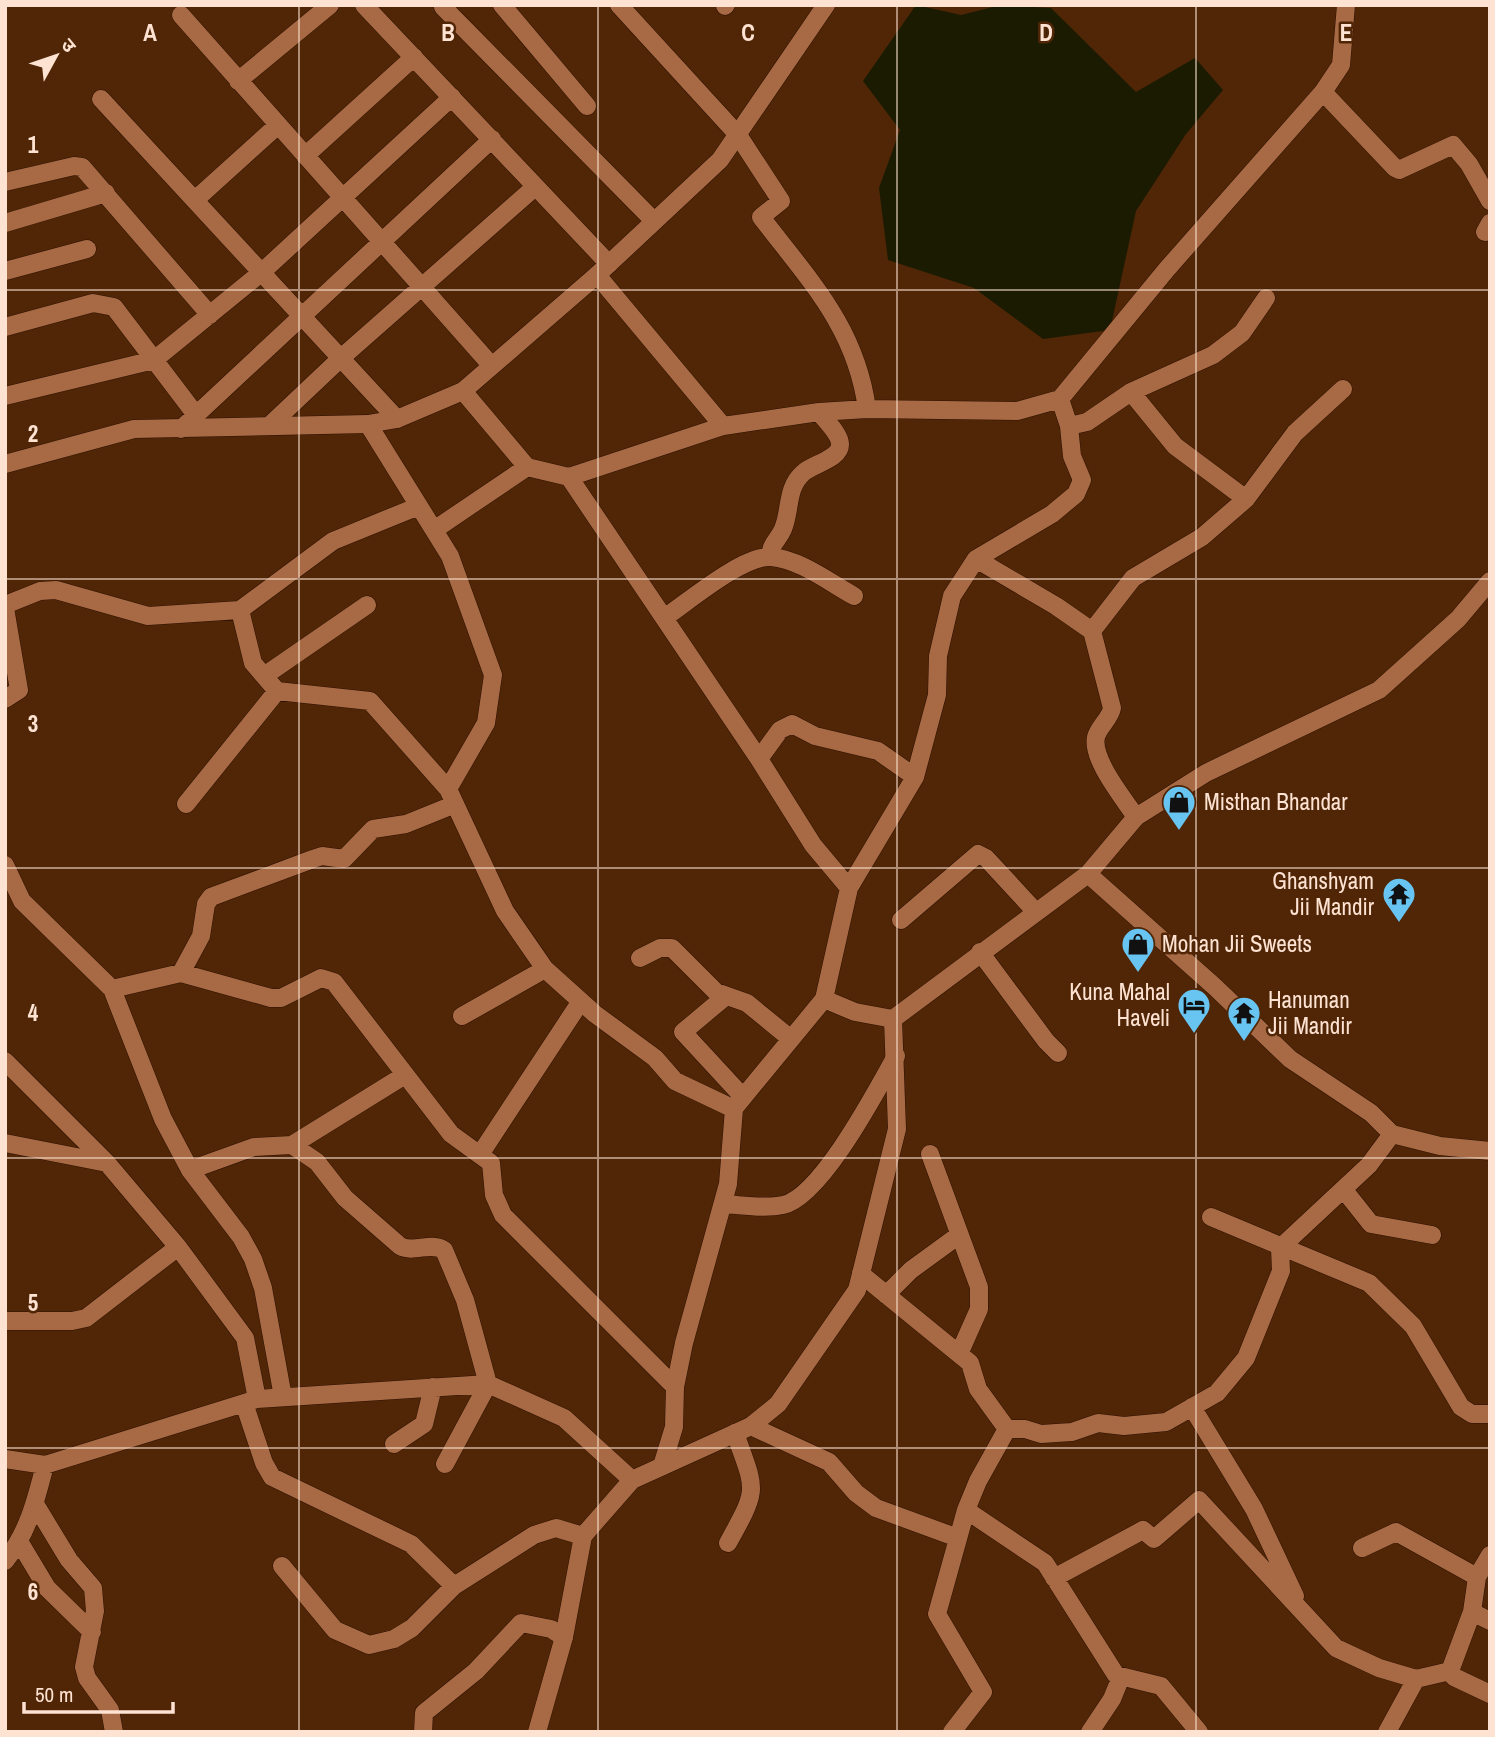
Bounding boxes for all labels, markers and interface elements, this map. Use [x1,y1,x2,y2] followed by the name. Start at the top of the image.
[143,17,157,48] text: A
[441,17,455,48] text: B
[741,17,755,48] text: C
[1039,17,1053,48] text: D
[1340,17,1352,48] text: E
[21,21,91,91] north arrow
[55,32,83,58] text: उ
[28,129,39,160] text: 1
[28,418,38,449] text: 2
[28,708,38,739] text: 3
[1160,783,1198,832] shop icon: Misthan Bhandar
[1204,786,1348,817] place label: Misthan Bhandar
[1272,865,1375,922] place label: Ghanshyam Jii Mandir
[1380,875,1418,924] temple icon: Ghanshyam Jii Mandir
[1119,925,1157,974] shop icon: Mohan Jii Sweets
[1162,928,1312,959] place label: Mohan Jii Sweets
[1069,976,1170,1033] place label: Kuna Mahal Haveli
[1268,984,1353,1041] place label: Hanuman Jii Mandir
[1175,986,1213,1035] hotel icon: Kuna Mahal Haveli
[1225,994,1263,1043] temple icon: Hanuman Jii Mandir
[28,997,39,1028] text: 4
[28,1287,38,1318] text: 5
[28,1576,38,1607] text: 6
[24,1670,173,1714] scale bar
[35,1680,73,1709] text: 50 m

